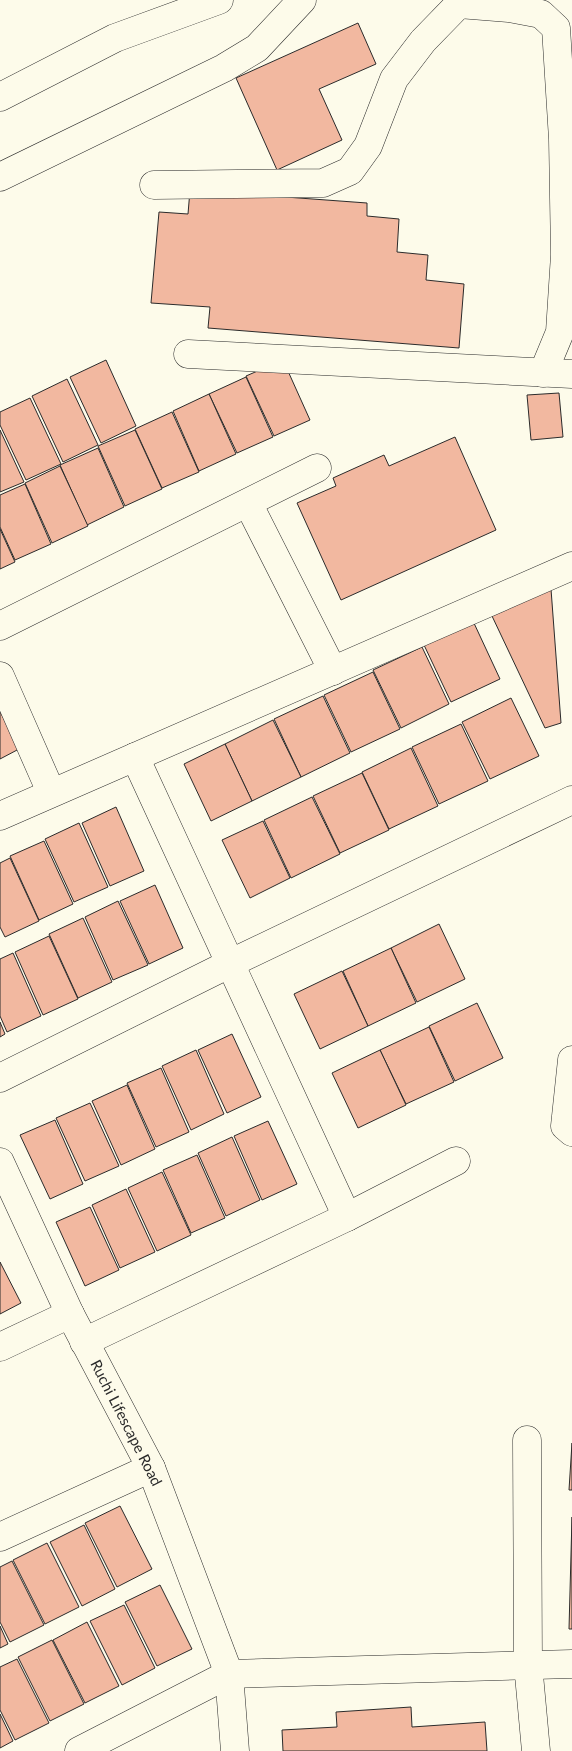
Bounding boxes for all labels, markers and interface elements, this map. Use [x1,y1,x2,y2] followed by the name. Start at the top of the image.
[87,1356,167,1489] street label: Ruchi Lifescape Road

